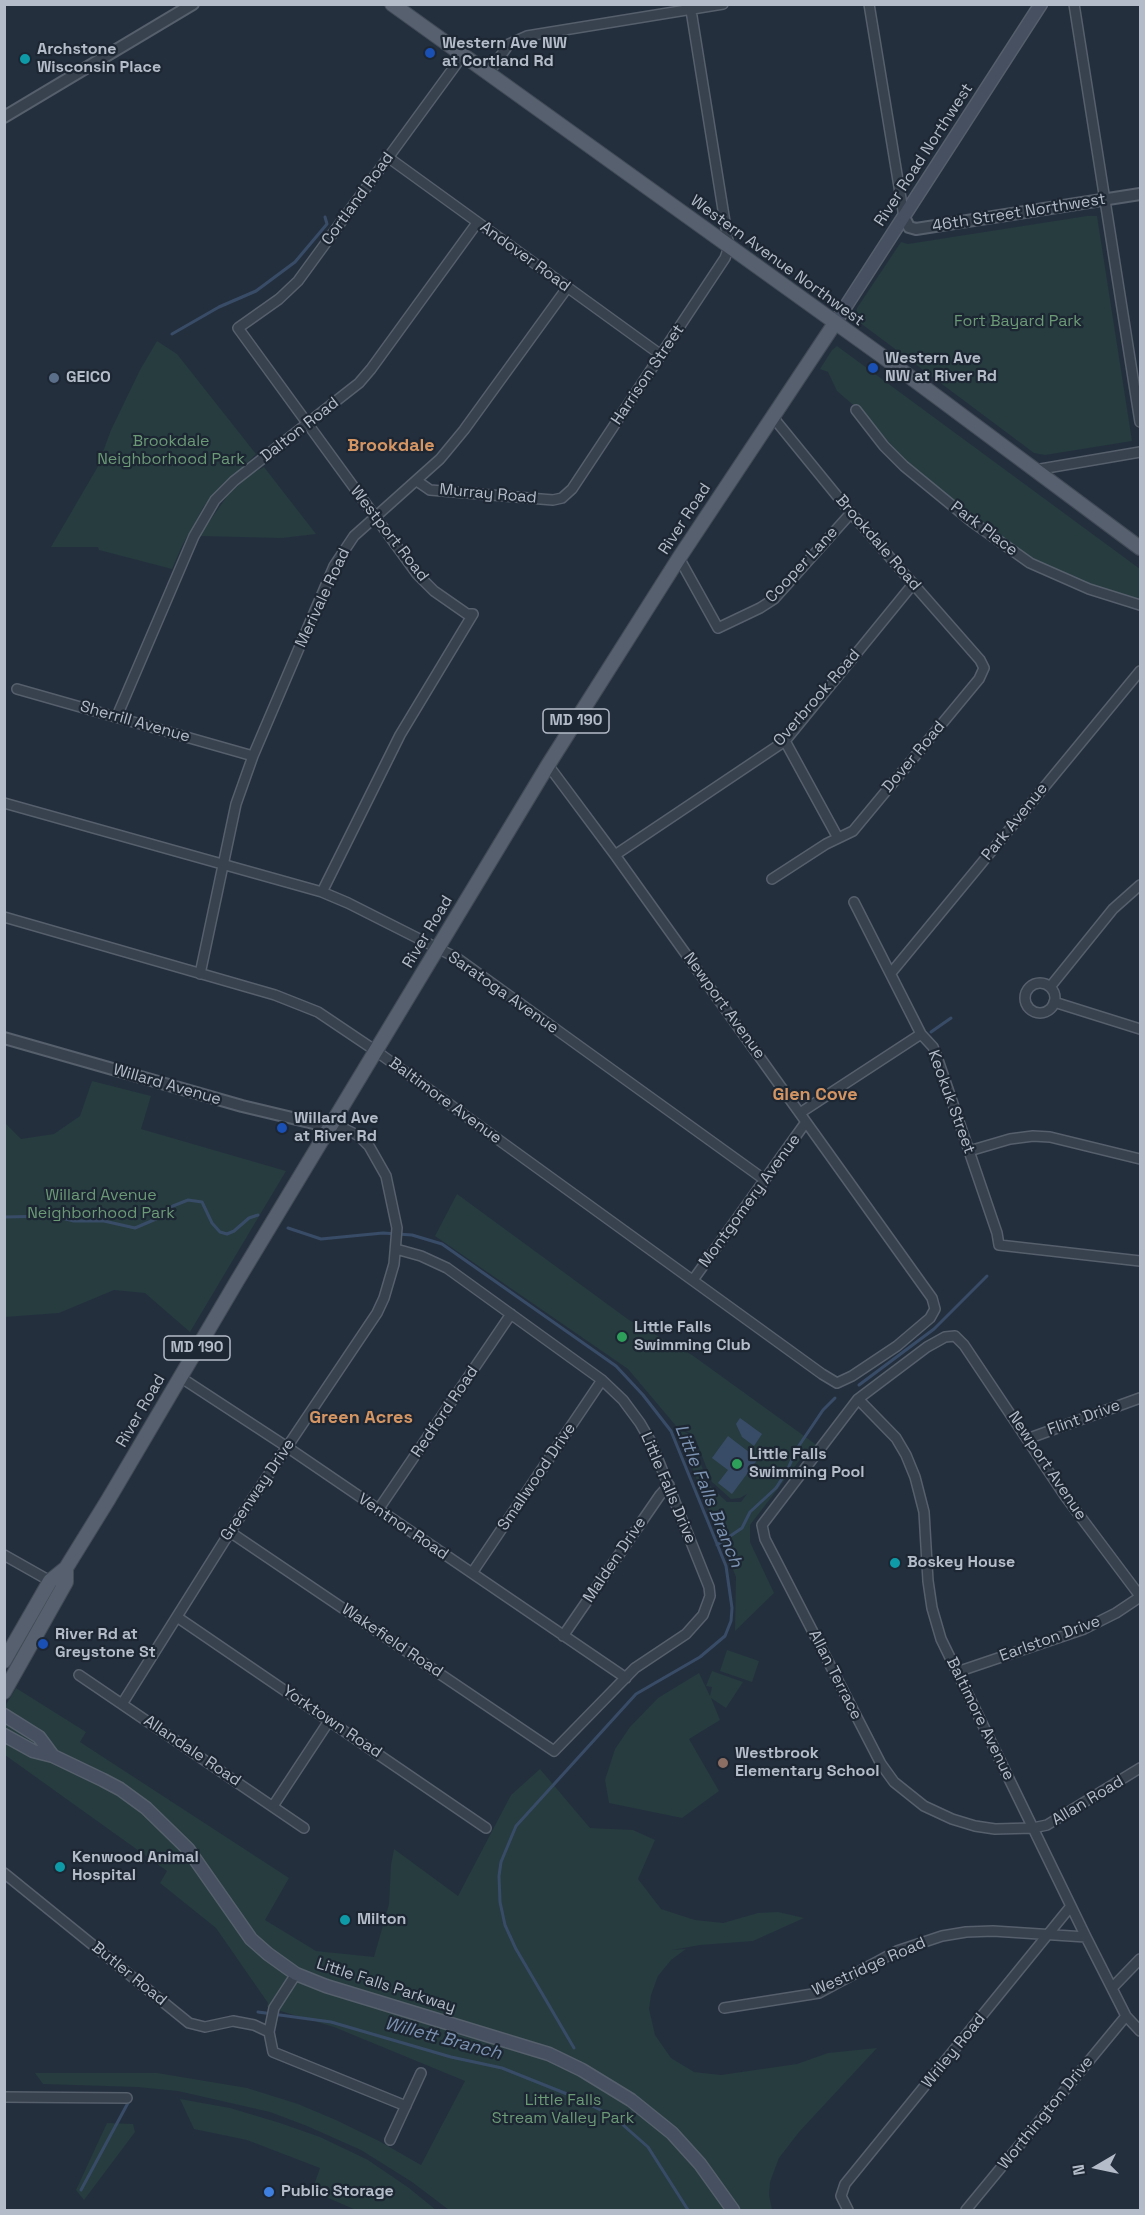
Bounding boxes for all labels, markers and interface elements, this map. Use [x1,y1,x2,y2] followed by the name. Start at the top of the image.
[442,34,567,72] place label: Western Ave NW at Cortland Rd
[37,40,161,78] place label: Archstone Wisconsin Place
[423,46,437,60] marker: Western Ave NW at Cortland Rd
[18,52,32,66] marker: Archstone Wisconsin Place
[871,80,977,230] street label: River Road Northwest
[318,149,398,249] street label: Cortland Road
[931,190,1107,236] street label: 46th Street Northwest
[686,192,868,330] street label: Western Avenue Northwest
[476,218,574,296] street label: Andover Road
[954,312,1082,332] park label: Fort Bayard Park
[607,321,689,429] street label: Harrison Street
[885,349,997,387] place label: Western Ave NW at River Rd
[866,361,880,375] marker: Western Ave NW at River Rd
[66,368,111,388] place label: GEICO
[47,371,61,385] marker: GEICO
[257,394,343,466] street label: Dalton Road
[97,432,245,470] park label: Brookdale Neighborhood Park
[347,435,435,457] district label: Brookdale
[439,480,537,508] street label: Murray Road
[655,480,715,558] street label: River Road
[346,482,432,586] street label: Westport Road
[831,491,925,595] street label: Brookdale Road
[947,498,1021,560] street label: Park Place
[762,523,842,607] street label: Cooper Lane
[292,545,354,651] street label: Merivale Road
[770,646,864,750] street label: Overbrook Road
[78,697,192,747] street label: Sherrill Avenue
[543,709,609,733] road number: MD 190
[879,717,949,797] street label: Dover Road
[978,779,1052,865] street label: Park Avenue
[399,892,457,972] street label: River Road
[444,948,562,1038] street label: Saratoga Avenue
[679,949,769,1063] street label: Newport Avenue
[923,1048,979,1156] street label: Keokuk Street
[385,1054,505,1148] street label: Baltimore Avenue
[111,1060,223,1110] street label: Willard Avenue
[772,1084,858,1106] district label: Glen Cove
[294,1109,378,1147] place label: Willard Ave at River Rd
[275,1121,289,1135] marker: Willard Ave at River Rd
[695,1131,805,1271] street label: Montgomery Avenue
[27,1186,175,1224] park label: Willard Avenue Neighborhood Park
[634,1318,751,1356] place label: Little Falls Swimming Club
[615,1330,629,1344] marker: Little Falls Swimming Club
[164,1336,230,1360] road number: MD 190
[407,1363,483,1461] street label: Redford Road
[112,1371,170,1451] street label: River Road
[1045,1396,1123,1440] street label: Flint Drive
[309,1407,413,1429] district label: Green Acres
[1004,1408,1090,1524] street label: Newport Avenue
[494,1419,580,1535] street label: Smallwood Drive
[669,1421,747,1571] water label: Little Falls Branch
[636,1429,700,1547] street label: Little Falls Drive
[217,1435,299,1545] street label: Greenway Drive
[749,1445,865,1483] place label: Little Falls Swimming Pool
[730,1457,744,1471] marker: Little Falls Swimming Pool
[354,1490,452,1564] street label: Ventnor Road
[579,1514,651,1606] street label: Malden Drive
[907,1553,1015,1573] place label: Boskey House
[888,1556,902,1570] marker: Boskey House
[338,1600,446,1682] street label: Wakefield Road
[997,1612,1103,1666] street label: Earlston Drive
[55,1625,156,1663] place label: River Rd at Greystone St
[804,1627,866,1723] street label: Allan Terrace
[36,1637,50,1651] marker: River Rd at Greystone St
[942,1654,1018,1784] street label: Baltimore Avenue
[279,1682,385,1762] street label: Yorktown Road
[140,1711,244,1791] street label: Allandale Road
[735,1744,879,1782] place label: Westbrook Elementary School
[716,1756,730,1770] marker: Westbrook Elementary School
[1049,1772,1127,1830] street label: Allan Road
[72,1848,199,1886] place label: Kenwood Animal Hospital
[53,1860,67,1874] marker: Kenwood Animal Hospital
[357,1910,406,1930] place label: Milton
[338,1913,352,1927] marker: Milton
[809,1933,929,2001] street label: Westridge Road
[88,1938,170,2010] street label: Butler Road
[314,1954,458,2018] street label: Little Falls Parkway
[918,2010,990,2092] street label: Wriley Road
[382,2013,504,2065] water label: Willett Branch
[994,2053,1098,2173] street label: Worthington Drive
[492,2091,634,2129] park label: Little Falls Stream Valley Park
[1067,2137,1127,2197] north arrow
[1068,2163,1090,2177] text: N
[281,2182,394,2202] place label: Public Storage
[262,2185,276,2199] marker: Public Storage

